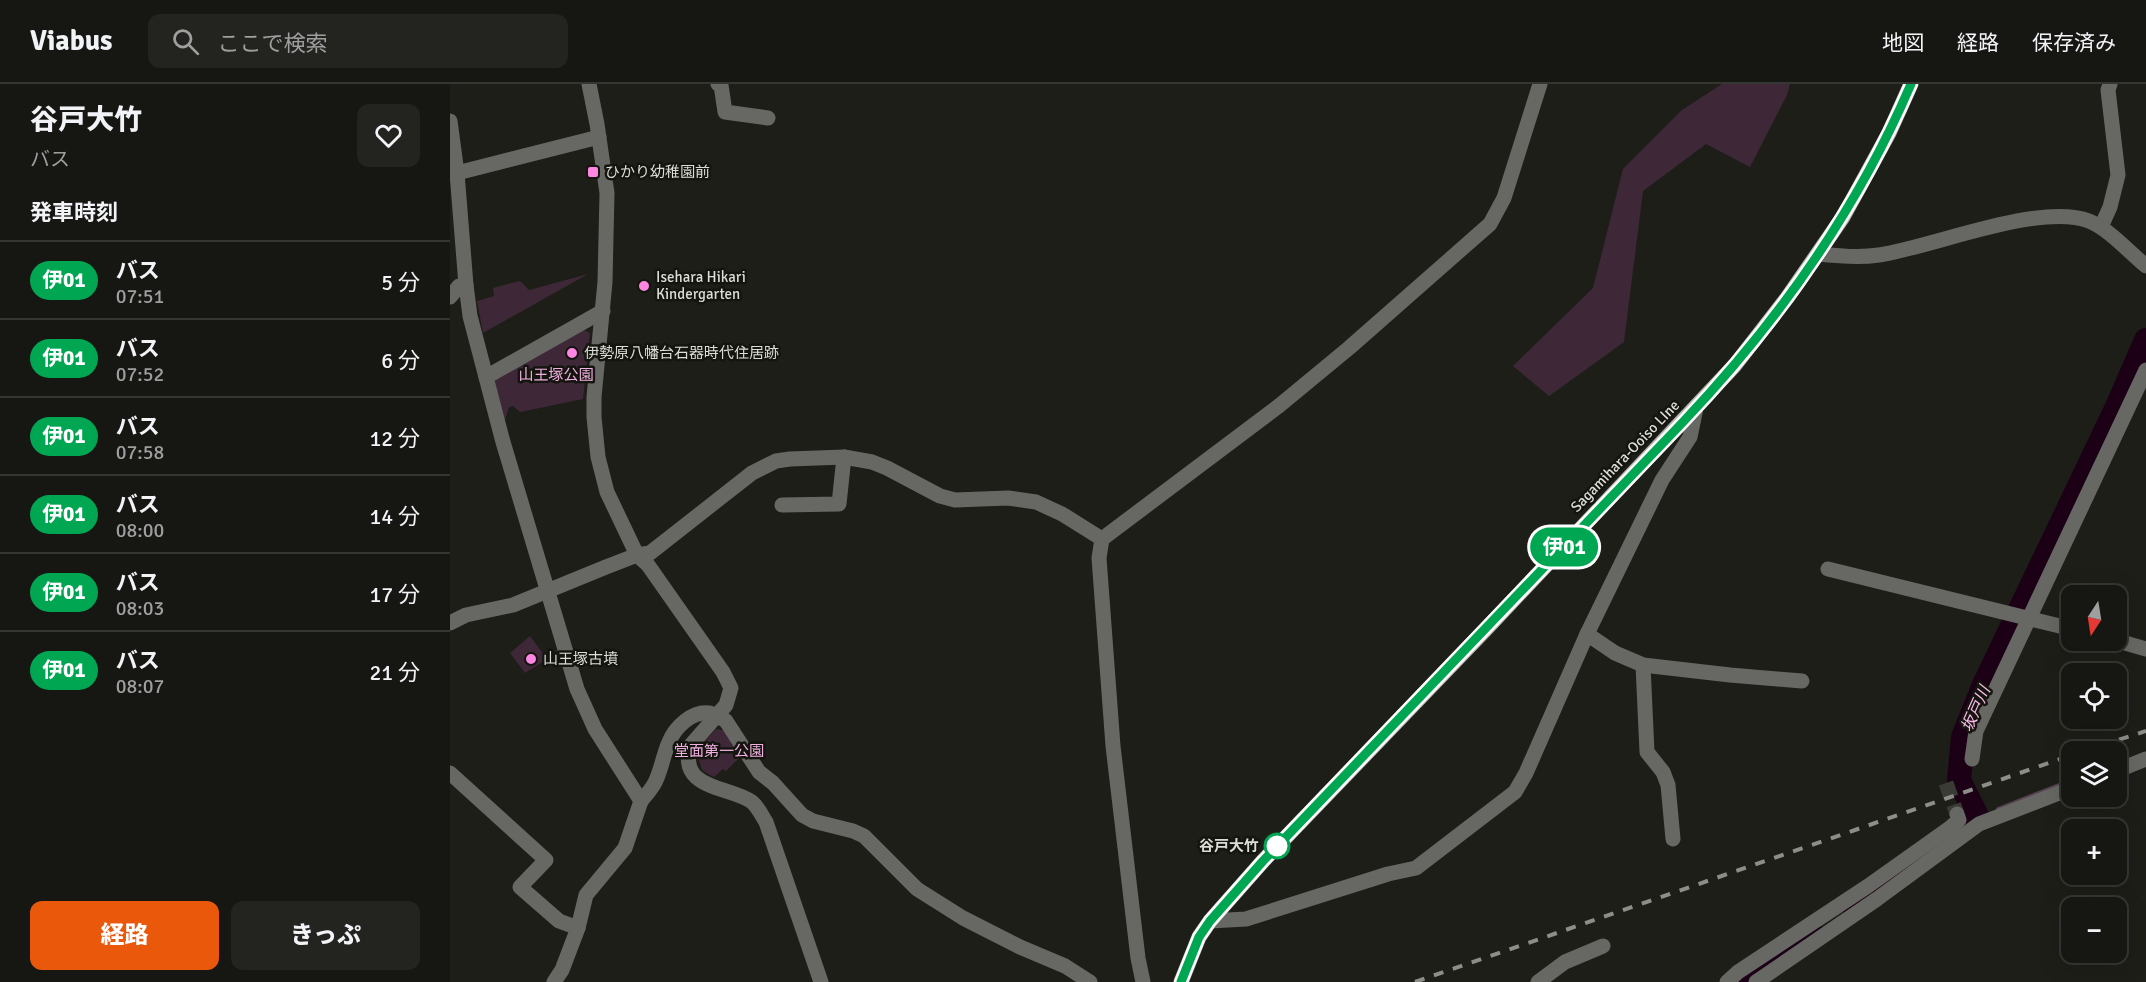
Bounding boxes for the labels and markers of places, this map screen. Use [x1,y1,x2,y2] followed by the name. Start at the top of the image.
[605,163,710,181] place label: ひかり幼稚園前
[586,165,600,179] marker: ひかり幼稚園前
[656,268,746,303] place label: Isehara Hikari Kindergarten
[637,279,651,293] marker: Isehara Hikari Kindergarten
[584,344,779,362] place label: 伊勢原八幡台石器時代住居跡
[565,346,579,360] marker: 伊勢原八幡台石器時代住居跡
[543,650,618,668] place label: 山王塚古墳
[524,652,538,666] marker: 山王塚古墳
[1264,833,1290,859] marker: 谷戸大竹
[1199,837,1259,855] place label: 谷戸大竹

